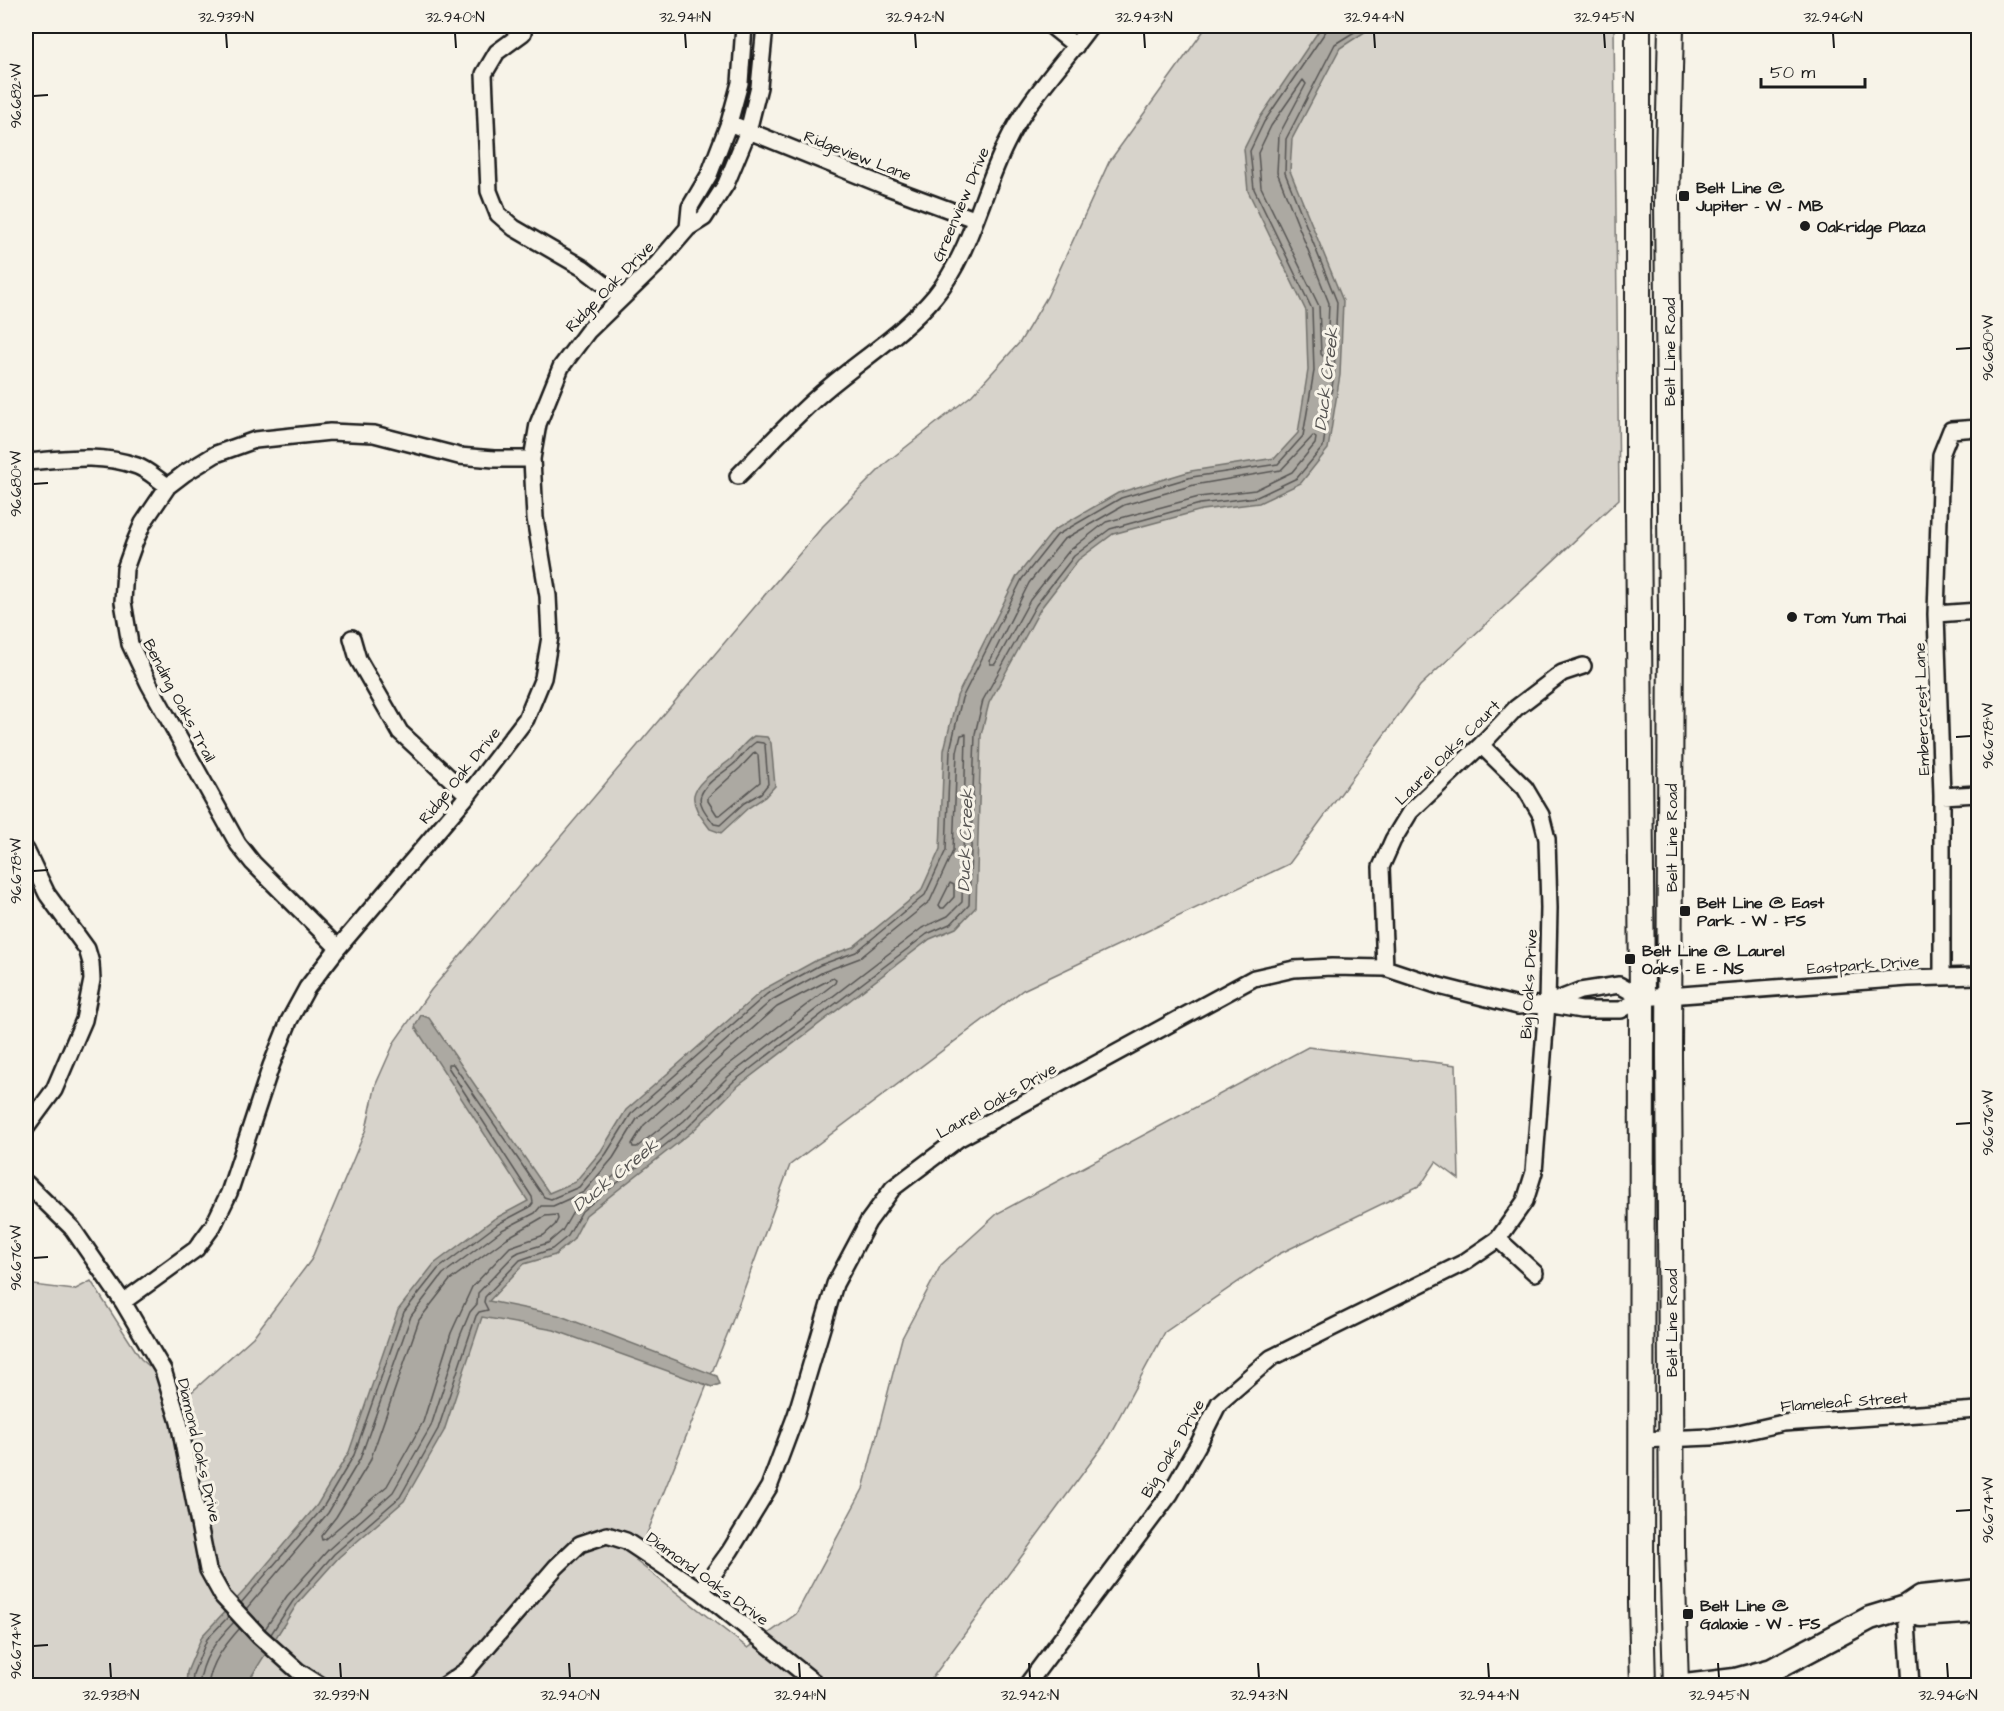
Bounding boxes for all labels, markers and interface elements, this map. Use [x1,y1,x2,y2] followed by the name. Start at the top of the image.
[198,7,254,28] text: 32.939°N
[425,7,485,28] text: 32.940°N
[659,7,711,28] text: 32.941°N
[886,7,944,28] text: 32.942°N
[1115,7,1173,28] text: 32.943°N
[1344,7,1404,28] text: 32.944°N
[1574,7,1634,28] text: 32.945°N
[1803,7,1863,28] text: 32.946°N
[1761,51,1864,89] scale bar
[1770,60,1815,85] text: 50 m
[6,63,27,129] text: 96.682°W
[800,125,915,188] street label: Ridgeview Lane
[927,143,995,265] street label: Greenview Drive
[1695,177,1824,217] place label: Belt Line @ Jupiter - W - MB
[1677,189,1691,203] marker: Belt Line @ Jupiter - W - MB
[1817,216,1926,240] place label: Oakridge Plaza
[1798,219,1812,233] marker: Oakridge Plaza
[560,236,660,338] street label: Ridge Oak Drive
[1659,298,1681,406] street label: Belt Line Road
[1978,315,1999,381] text: 96.680°W
[1308,325,1345,432] water label: Duck Creek
[6,451,27,517] text: 96.680°W
[1803,607,1906,629] place label: Tom Yum Thai
[1785,610,1799,624] marker: Tom Yum Thai
[137,635,221,766] street label: Bending Oaks Trail
[1909,642,1935,776] street label: Embercrest Lane
[1390,695,1506,810] street label: Laurel Oaks Court
[1978,703,1999,769] text: 96.678°W
[414,722,507,829] street label: Ridge Oak Drive
[1661,784,1683,892] street label: Belt Line Road
[951,787,980,892] water label: Duck Creek
[6,838,27,904] text: 96.678°W
[1697,892,1825,932] place label: Belt Line @ East Park - W - FS
[1678,904,1692,918] marker: Belt Line @ East Park - W - FS
[1515,928,1544,1040] street label: Big Oaks Drive
[1642,940,1785,980] place label: Belt Line @ Laurel Oaks - E - NS
[1806,950,1920,980] street label: Eastpark Drive
[1623,952,1637,966] marker: Belt Line @ Laurel Oaks - E - NS
[932,1057,1061,1144] street label: Laurel Oaks Drive
[1978,1090,1999,1156] text: 96.676°W
[567,1132,664,1218] water label: Duck Creek
[6,1225,27,1291] text: 96.676°W
[1661,1269,1683,1377] street label: Belt Line Road
[172,1376,226,1525] street label: Diamond Oaks Drive
[1780,1387,1909,1417] street label: Flameleaf Street
[1136,1395,1211,1502] street label: Big Oaks Drive
[1978,1477,1999,1543] text: 96.674°W
[642,1527,773,1631] street label: Diamond Oaks Drive
[1700,1595,1821,1635] place label: Belt Line @ Galaxie - W - FS
[1681,1607,1695,1621] marker: Belt Line @ Galaxie - W - FS
[6,1613,27,1679] text: 96.674°W
[83,1685,139,1706] text: 32.938°N
[313,1685,369,1706] text: 32.939°N
[540,1685,600,1706] text: 32.940°N
[774,1685,826,1706] text: 32.941°N
[1001,1685,1059,1706] text: 32.942°N
[1230,1685,1288,1706] text: 32.943°N
[1459,1685,1519,1706] text: 32.944°N
[1689,1685,1749,1706] text: 32.945°N
[1918,1685,1978,1706] text: 32.946°N

